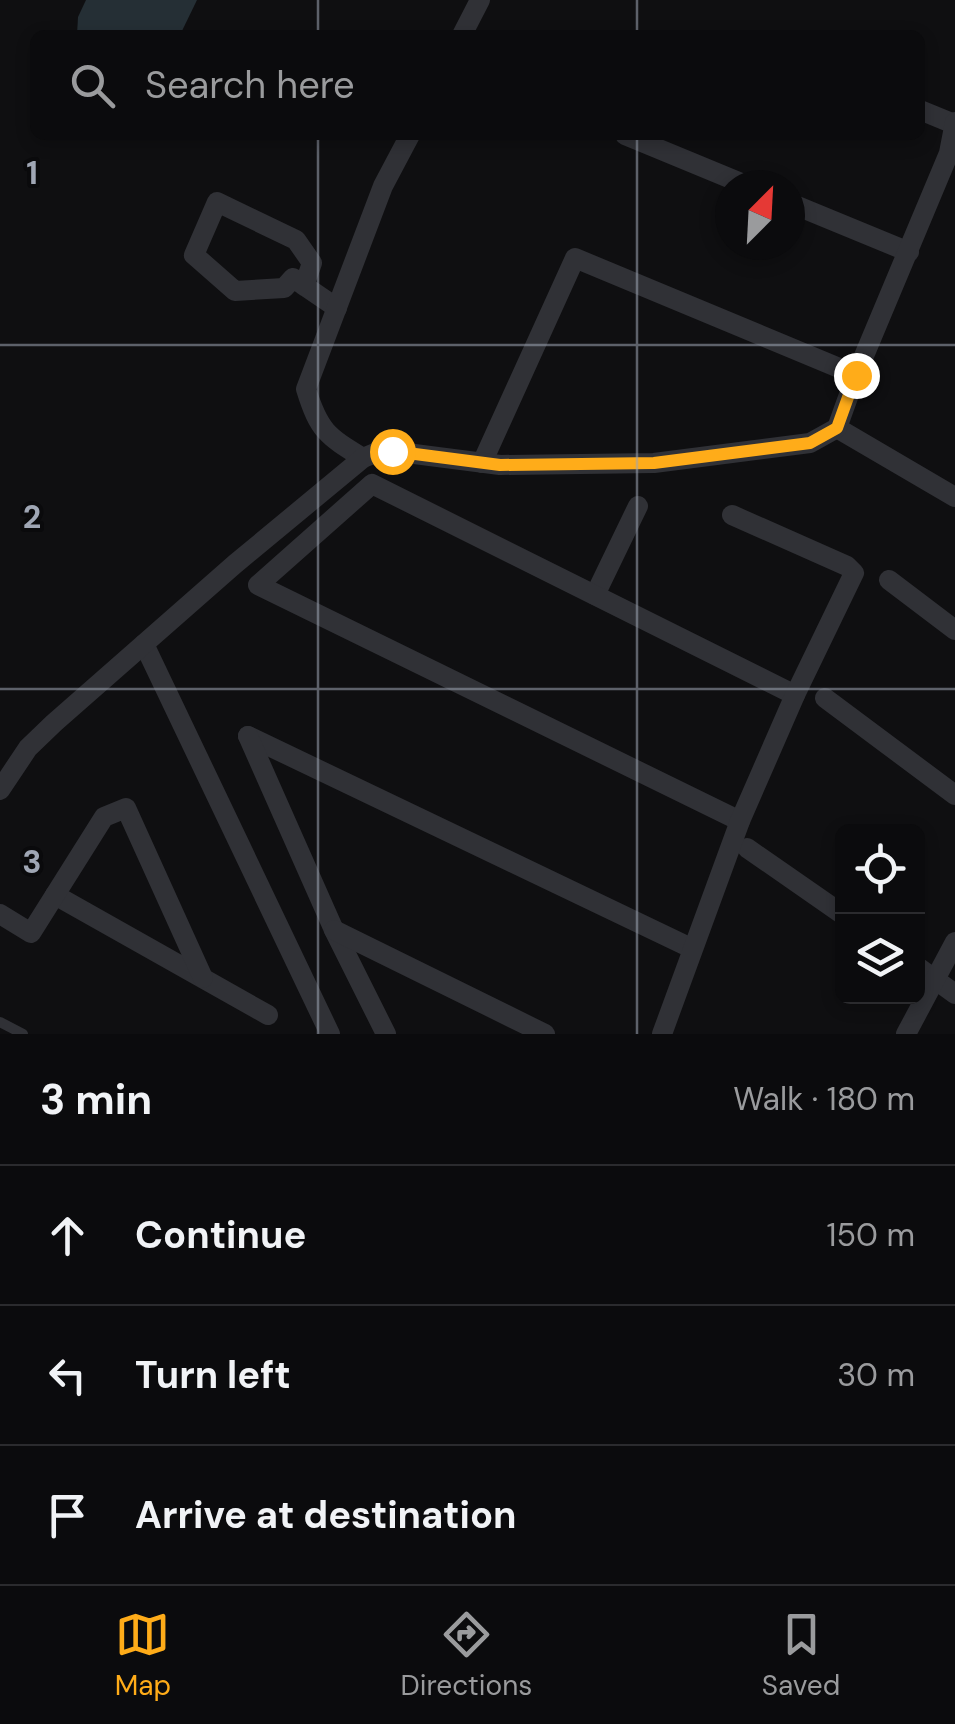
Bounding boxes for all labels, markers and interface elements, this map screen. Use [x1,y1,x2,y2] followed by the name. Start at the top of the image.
[30,30,925,140] search box
[65,58,120,113] icon: search
[145,60,355,110] text: Search here
[26,152,38,194] text: 1
[715,170,805,260] north arrow
[834,353,880,399] route end
[370,429,416,475] route start
[23,496,41,538] text: 2
[835,824,925,1004] map controls
[835,824,925,914] button: locate
[22,841,42,883] text: 3
[835,914,925,1004] button: layers
[40,1072,152,1127] text: 3 min
[733,1078,915,1120] text: Walk · 180 m
[40,1208,95,1263] icon: ahead
[135,1210,306,1260] text: Continue
[827,1214,915,1256] text: 150 m
[40,1348,95,1403] icon: left
[135,1350,291,1400] text: Turn left
[837,1354,915,1396] text: 30 m
[40,1488,95,1543] icon: arrive
[135,1490,517,1540] text: Arrive at destination
[115,1607,171,1704] tab: Map
[401,1607,532,1704] tab: Directions
[762,1607,840,1704] tab: Saved

